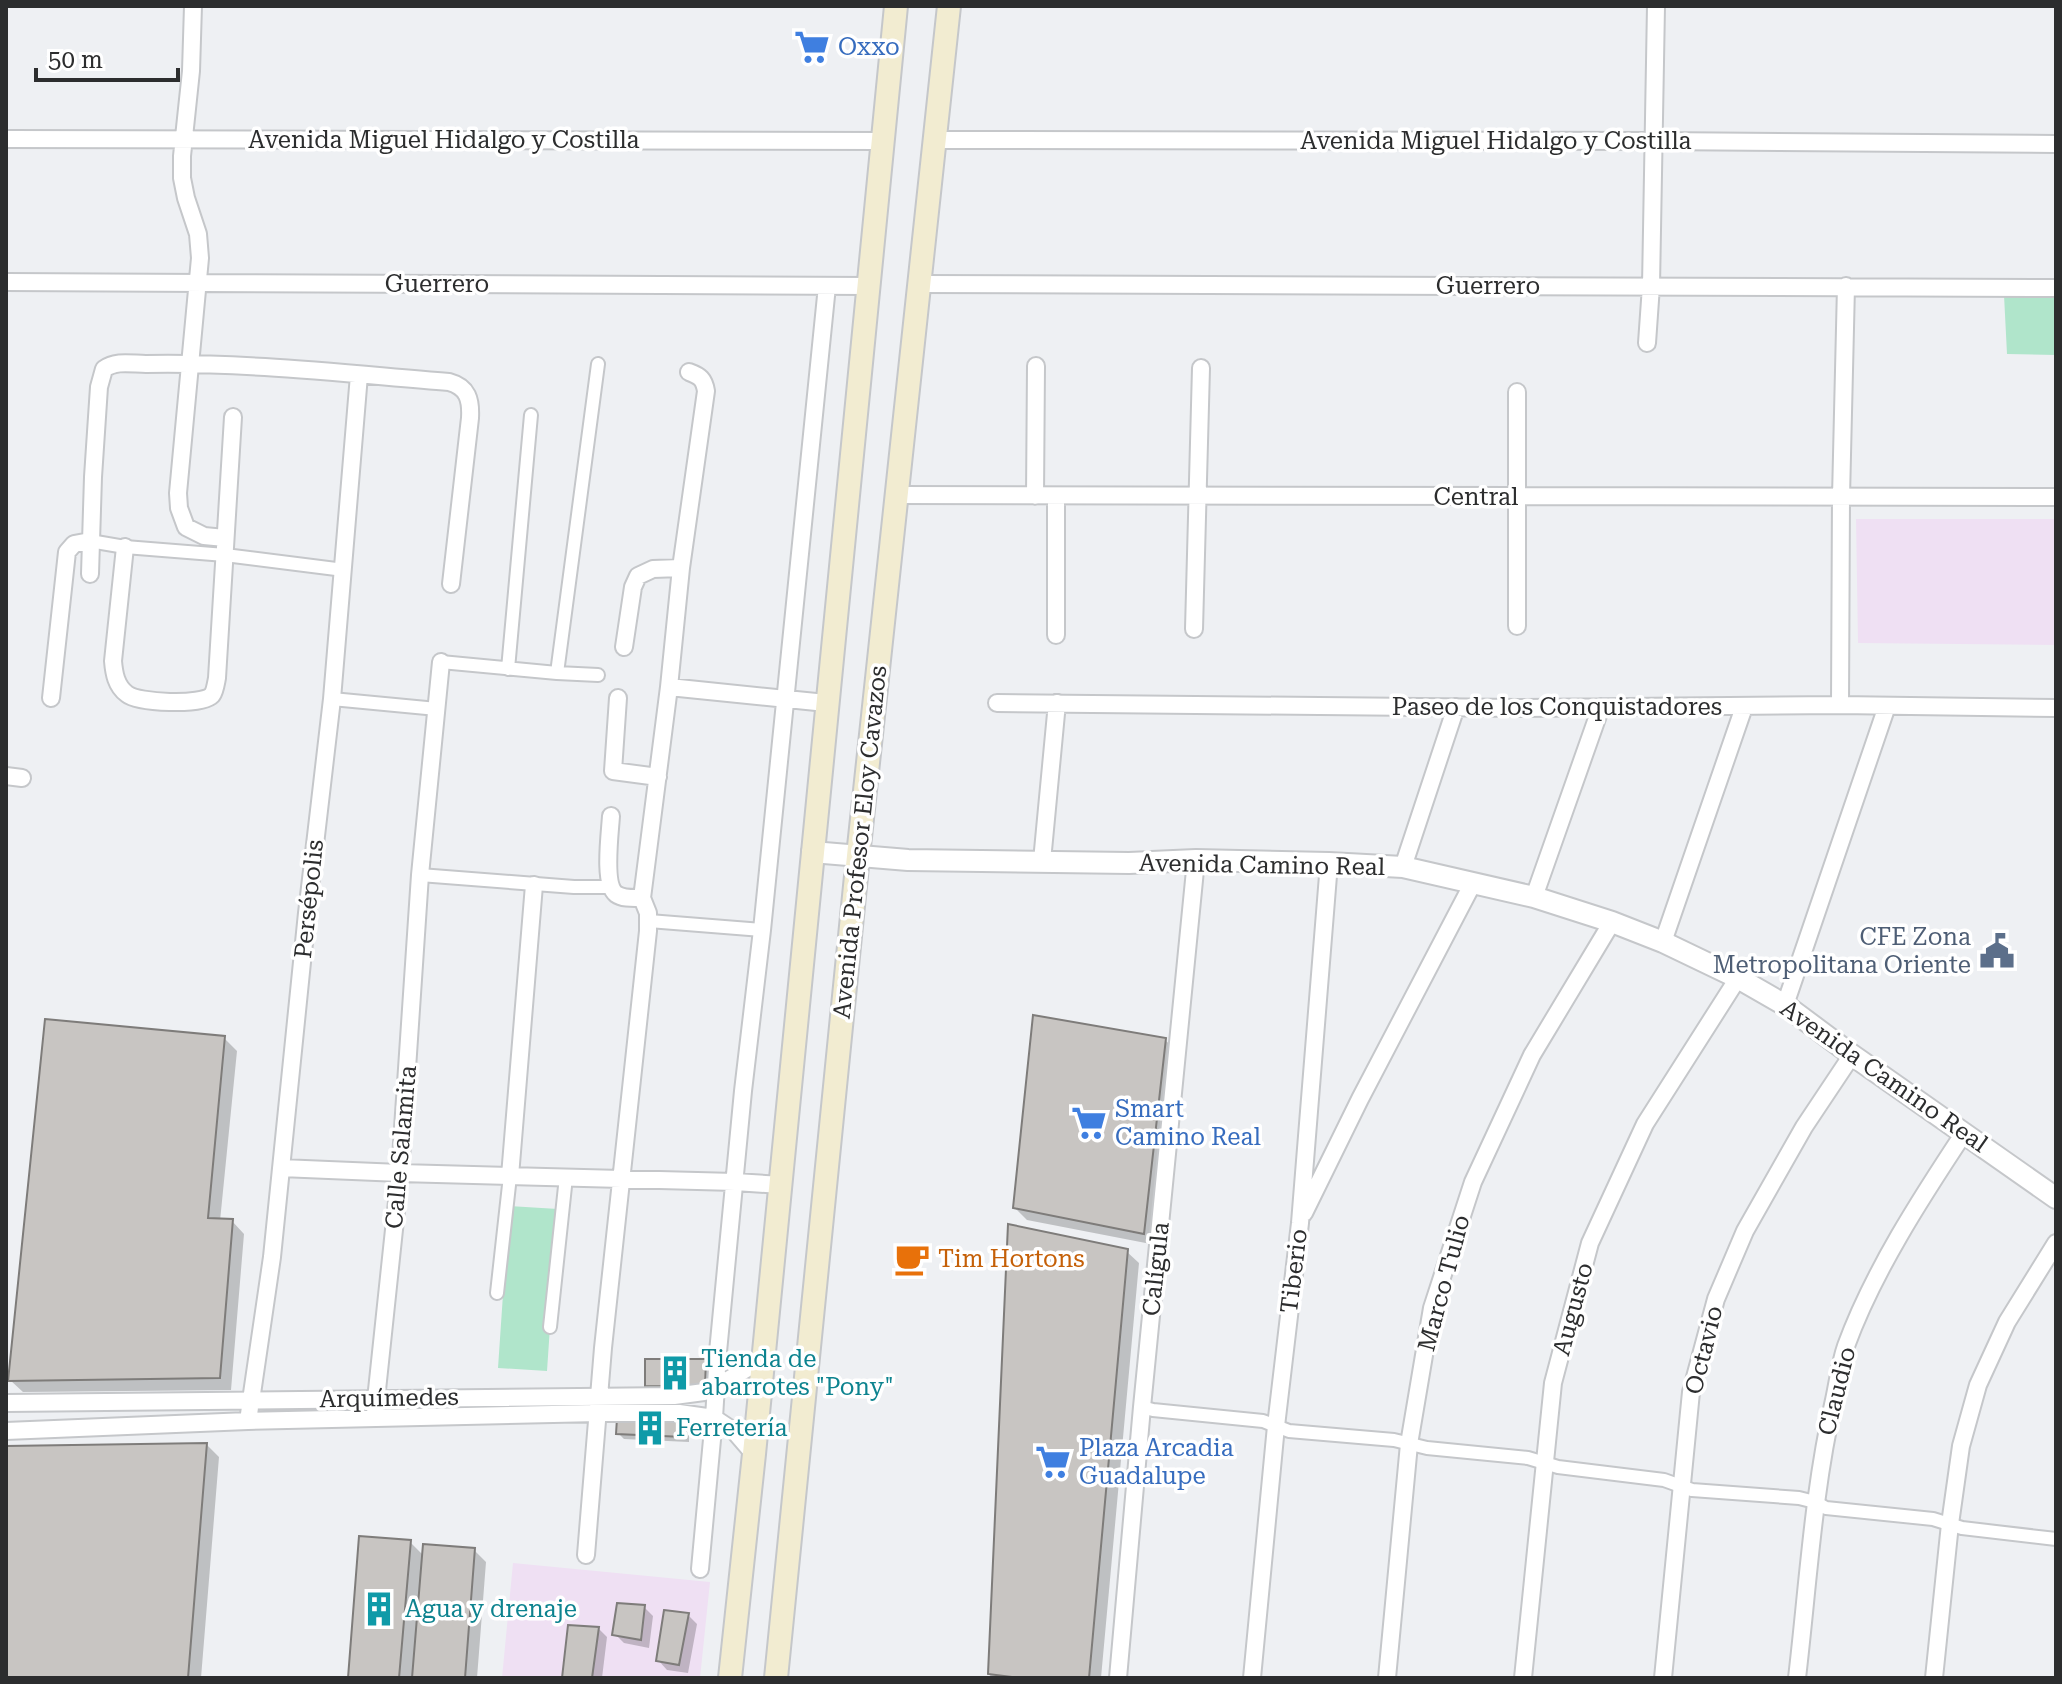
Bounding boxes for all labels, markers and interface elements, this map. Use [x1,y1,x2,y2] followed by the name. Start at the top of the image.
[793,28,831,66] supermarket icon: Oxxo
[36,32,178,82] scale bar
[838,33,900,61] place label: Oxxo
[48,46,103,74] text: 50 m
[248,126,640,154] street label: Avenida Miguel Hidalgo y Costilla
[1300,127,1692,155] street label: Avenida Miguel Hidalgo y Costilla
[385,270,489,298] street label: Guerrero
[1436,272,1540,300] street label: Guerrero
[1434,483,1518,511] street label: Central
[828,664,892,1020] street label: Avenida Profesor Eloy Cavazos
[1392,693,1722,721] street label: Paseo de los Conquistadores
[289,838,329,960] street label: Persépolis
[1139,849,1385,881] street label: Avenida Camino Real
[1713,923,1971,979] place label: CFE Zona Metropolitana Oriente
[1978,932,2016,970] public building icon: CFE Zona Metropolitana Oriente
[1775,994,1993,1158] street label: Avenida Camino Real
[380,1064,422,1230] street label: Calle Salamita
[1115,1095,1261,1151] place label: Smart Camino Real
[1070,1104,1108,1142] supermarket icon: Smart Camino Real
[1412,1212,1476,1354] street label: Marco Tulio
[1137,1221,1175,1317] street label: Calígula
[1275,1227,1313,1315] street label: Tiberio
[893,1240,931,1278] cafe icon: Tim Hortons
[938,1245,1085,1273] place label: Tim Hortons
[1547,1260,1599,1358] street label: Augusto
[1680,1303,1728,1397] street label: Octavio
[1812,1344,1862,1438] street label: Claudio
[701,1345,894,1401] place label: Tienda de abarrotes "Pony"
[656,1354,694,1392] building icon: Tienda de abarrotes "Pony"
[319,1383,459,1413] street label: Arquímedes
[631,1409,669,1447] building icon: Ferretería
[676,1414,788,1442] place label: Ferretería
[1079,1434,1234,1490] place label: Plaza Arcadia Guadalupe
[1034,1443,1072,1481] supermarket icon: Plaza Arcadia Guadalupe
[360,1590,398,1628] building icon: Agua y drenaje
[405,1595,577,1623] place label: Agua y drenaje

